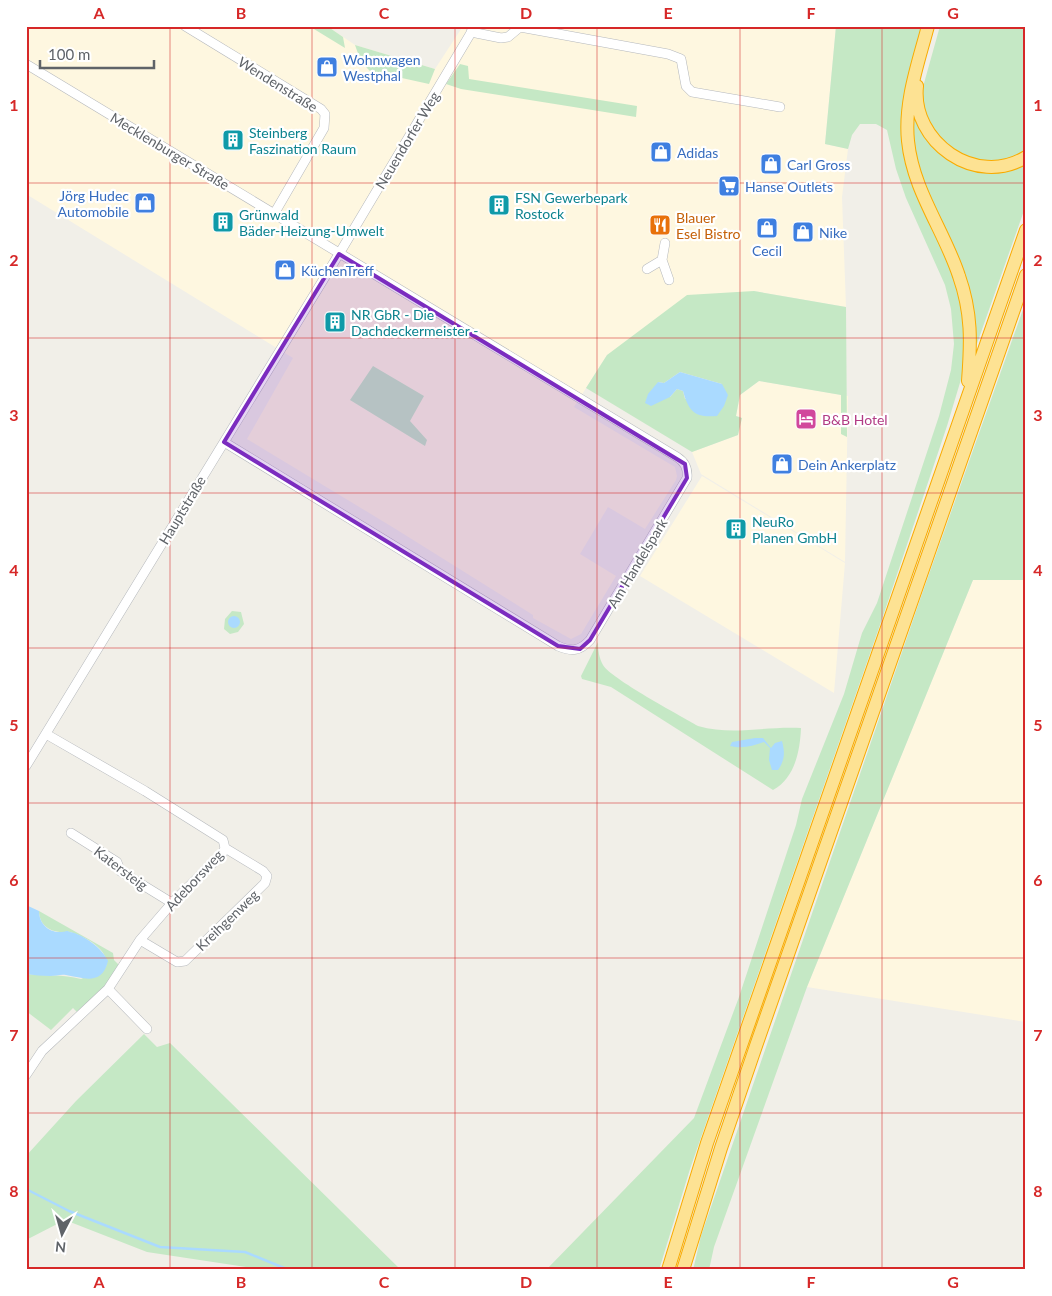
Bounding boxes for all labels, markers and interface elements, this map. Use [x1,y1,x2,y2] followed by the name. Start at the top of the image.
[92,3,105,22] text: A
[236,3,246,22] text: B
[379,3,390,22] text: C
[520,3,532,22] text: D
[663,3,673,22] text: E
[806,3,816,22] text: F
[947,3,959,22] text: G
[40,38,154,70] scale bar
[48,45,90,63] text: 100 m
[343,51,420,84] place label: Wohnwagen Westphal
[235,53,321,115] street label: Wendenstraße
[315,55,339,79] shop icon: Wohnwagen Westphal
[371,88,443,192] street label: Neuendorfer Weg
[9,95,19,114] text: 1
[1033,95,1043,114] text: 1
[107,109,233,193] street label: Mecklenburger Straße
[249,124,356,157] place label: Steinberg Faszination Raum
[221,128,245,152] building icon: Steinberg Faszination Raum
[649,140,673,164] shop icon: Adidas
[677,144,718,161] place label: Adidas
[759,152,783,176] shop icon: Carl Gross
[787,156,850,173] place label: Carl Gross
[717,174,741,198] supermarket icon: Hanse Outlets
[745,178,833,195] place label: Hanse Outlets
[58,187,129,220] place label: Jörg Hudec Automobile
[515,189,629,222] place label: FSN Gewerbepark Rostock
[133,191,157,215] shop icon: Jörg Hudec Automobile
[487,193,511,217] building icon: FSN Gewerbepark Rostock
[239,206,384,239] place label: Grünwald Bäder-Heizung-Umwelt
[676,209,740,242] place label: Blauer Esel Bistro
[211,210,235,234] building icon: Grünwald Bäder-Heizung-Umwelt
[648,213,672,237] restaurant icon: Blauer Esel Bistro
[755,216,779,240] shop icon: Cecil
[791,220,815,244] shop icon: Nike
[819,224,847,241] place label: Nike
[752,242,782,259] place label: Cecil
[9,250,19,269] text: 2
[1033,250,1043,269] text: 2
[273,258,297,282] shop icon: KüchenTreff
[301,262,375,279] place label: KüchenTreff
[351,306,478,339] place label: NR GbR - Die Dachdeckermeister -
[323,310,347,334] building icon: NR GbR - Die Dachdeckermeister -
[9,405,19,424] text: 3
[1033,405,1043,424] text: 3
[794,407,818,431] hotel icon: B&B Hotel
[822,411,888,428] place label: B&B Hotel
[770,452,794,476] shop icon: Dein Ankerplatz
[798,456,896,473] place label: Dein Ankerplatz
[155,473,209,547] street label: Hauptstraße
[752,513,837,546] place label: NeuRo Planen GmbH
[604,514,671,611] street label: Am Handelspark
[724,517,748,541] building icon: NeuRo Planen GmbH
[9,560,19,579] text: 4
[1033,560,1043,579] text: 4
[9,715,19,734] text: 5
[1033,715,1043,734] text: 5
[91,842,151,894] street label: Katersteig
[162,846,226,914] street label: Adeborsweg
[9,870,19,889] text: 6
[1033,870,1043,889] text: 6
[192,886,262,954] street label: Kreihgenweg
[9,1025,19,1044] text: 7
[1033,1025,1043,1044] text: 7
[9,1181,19,1200] text: 8
[1033,1181,1043,1200] text: 8
[38,1208,88,1258] north arrow
[54,1238,67,1256] text: N
[92,1272,105,1291] text: A
[236,1272,246,1291] text: B
[379,1272,390,1291] text: C
[520,1272,532,1291] text: D
[663,1272,673,1291] text: E
[806,1272,816,1291] text: F
[947,1272,959,1291] text: G

